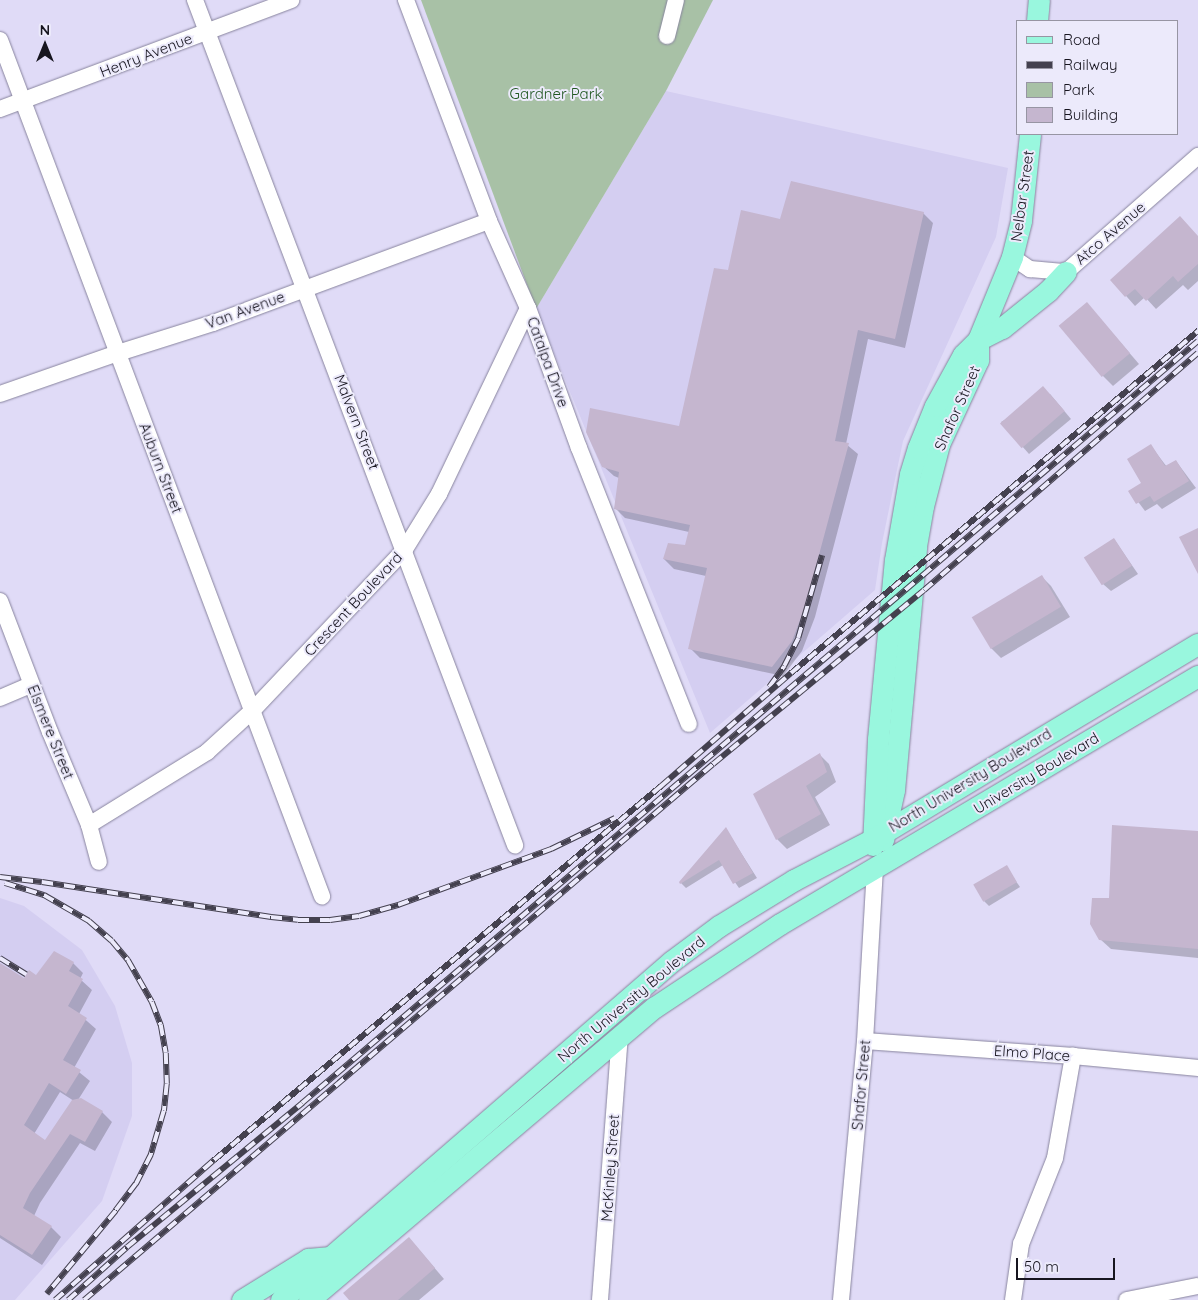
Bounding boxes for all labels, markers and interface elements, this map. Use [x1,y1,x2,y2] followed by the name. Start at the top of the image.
[20,20,70,70] north arrow
[1016,20,1178,135] legend
[40,21,50,39] text: N
[97,29,195,81] street label: Henry Avenue
[1063,30,1100,49] text: Road
[1063,55,1118,74] text: Railway
[1063,80,1095,99] text: Park
[509,85,603,103] park label: Gardner Park
[1063,105,1118,124] text: Building
[1007,149,1037,243] street label: Nelbar Street
[1071,198,1149,268] street label: Atco Avenue
[203,287,287,333] street label: Van Avenue
[523,314,573,410] street label: Catalpa Drive
[930,363,984,453] street label: Shafor Street
[331,372,383,472] street label: Malvern Street
[136,420,186,516] street label: Auburn Street
[300,548,406,660] street label: Crescent Boulevard
[24,682,78,782] street label: Elsmere Street
[885,724,1055,836] street label: North University Boulevard
[970,728,1102,818] street label: University Boulevard
[554,932,708,1066] street label: North University Boulevard
[848,1039,874,1131] street label: Shafor Street
[993,1041,1071,1065] street label: Elmo Place
[597,1114,623,1222] street label: McKinley Street
[1018,1248,1117,1280] scale bar
[1024,1257,1059,1276] text: 50 m

